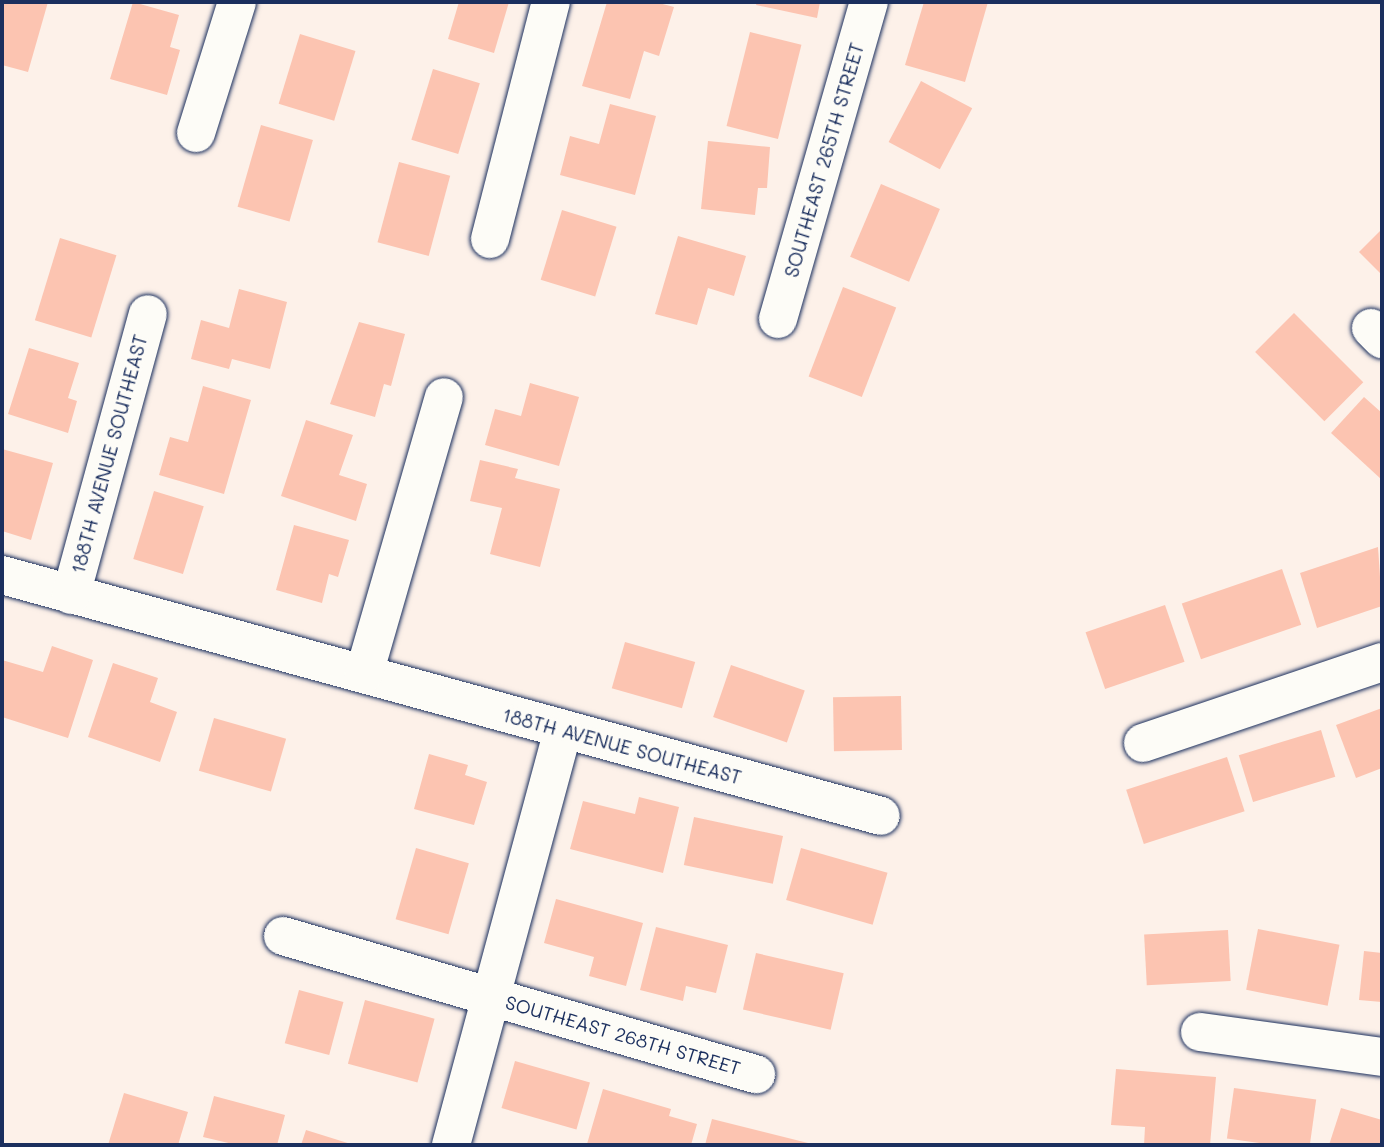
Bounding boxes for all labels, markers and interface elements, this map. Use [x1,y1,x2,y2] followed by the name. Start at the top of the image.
[780,40,868,280] street label: SOUTHEAST 265TH STREET
[66,332,152,576] street label: 188TH AVENUE SOUTHEAST
[500,703,744,789] street label: 188TH AVENUE SOUTHEAST
[503,990,743,1080] street label: SOUTHEAST 268TH STREET

